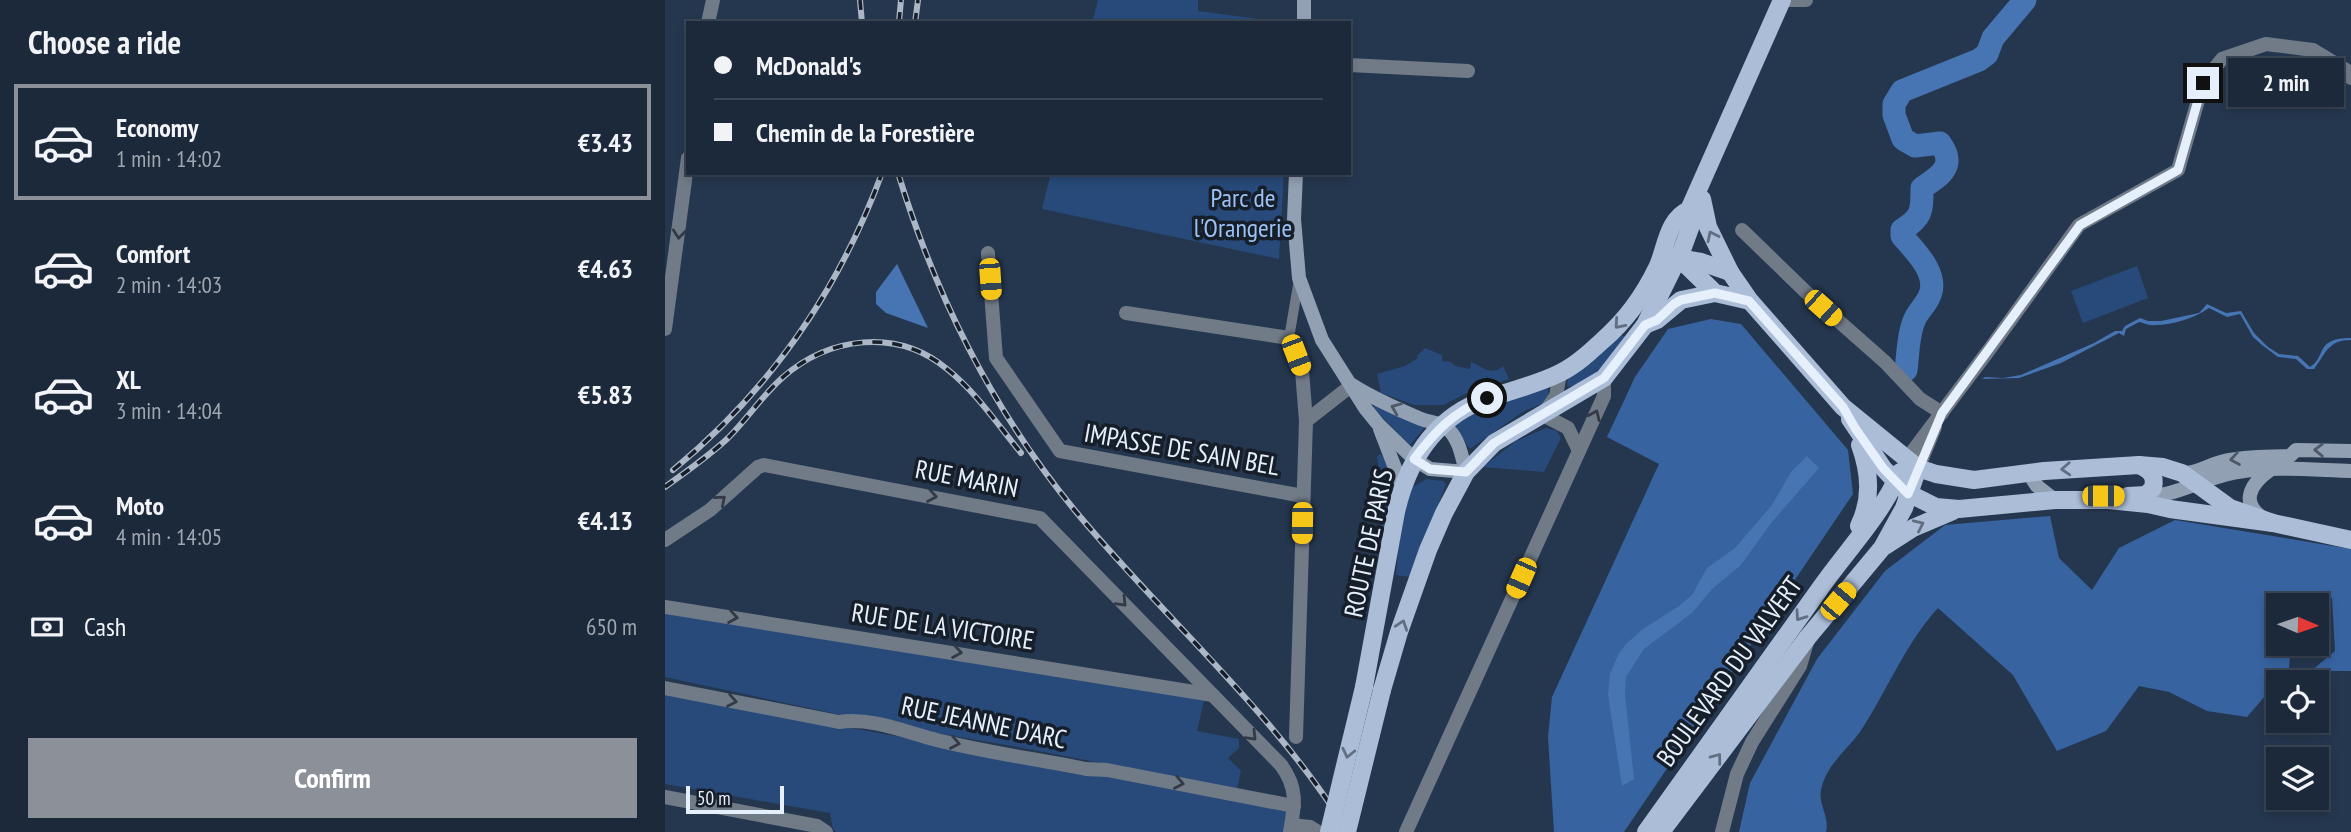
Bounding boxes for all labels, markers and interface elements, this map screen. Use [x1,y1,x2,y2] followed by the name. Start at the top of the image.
[28,21,181,63] text: Choose a ride
[756,49,861,82] text: McDonald's
[2227,58,2343,108] callout: 2 min
[2187,67,2219,99] route end
[2263,68,2309,97] text: 2 min
[32,111,95,174] icon: car
[116,111,198,144] text: Economy
[756,116,975,149] text: Chemin de la Forestière
[578,126,633,159] text: €3.43
[116,144,222,173] text: 1 min · 14:02
[1194,181,1292,244] park label: Parc de l'Orangerie
[671,228,686,240] one-way arrow
[1707,231,1721,243] one-way arrow
[32,237,95,300] icon: car
[116,237,190,270] text: Comfort
[578,252,633,285] text: €4.63
[979,257,1002,301] car
[116,270,222,299] text: 2 min · 14:03
[1801,286,1846,330] car
[1615,316,1627,329] one-way arrow
[1279,332,1314,378] car
[32,363,95,426] icon: car
[116,363,141,396] text: XL
[578,378,633,411] text: €5.83
[1471,382,1503,414] route start
[116,396,222,425] text: 3 min · 14:04
[1390,402,1403,416] one-way arrow
[1587,410,1601,423] one-way arrow
[1082,416,1282,482] street label: IMPASSE DE SAIN BEL
[2313,442,2324,458] one-way arrow
[2229,451,2241,466] one-way arrow
[913,452,1021,504] street label: RUE MARIN
[2060,462,2071,477] one-way arrow
[1336,466,1400,620] street label: ROUTE DE PARIS
[2083,486,2125,507] car
[926,488,938,503] one-way arrow
[32,489,95,552] icon: car
[116,489,164,522] text: Moto
[712,496,725,509] one-way arrow
[1292,502,1313,544] car
[578,504,633,537] text: €4.13
[1912,520,1924,534] one-way arrow
[116,522,222,551] text: 4 min · 14:05
[1503,555,1540,601] car
[1649,569,1809,773] street label: BOULEVARD DU VALVERT
[1817,578,1860,624] car
[2266,593,2329,656] north arrow
[2266,593,2329,810] map controls
[1114,594,1126,606] one-way arrow
[849,595,1037,657] street label: RUE DE LA VICTOIRE
[28,608,66,646] icon: cash
[1796,608,1808,621] one-way arrow
[727,609,738,624] one-way arrow
[84,610,126,643] text: Cash
[586,612,637,641] text: 650 m
[1394,619,1408,632] one-way arrow
[951,644,963,659] one-way arrow
[2266,670,2329,733] button: locate
[898,688,1070,756] street label: RUE JEANNE D'ARC
[726,692,738,707] one-way arrow
[1244,728,1257,741] one-way arrow
[949,735,961,750] one-way arrow
[28,738,637,818] button: Confirm
[1342,747,1357,759] one-way arrow
[2266,747,2329,810] button: layers
[1709,753,1721,766] one-way arrow
[1172,774,1184,789] one-way arrow
[686,783,784,815] scale bar
[697,786,731,810] text: 50 m

